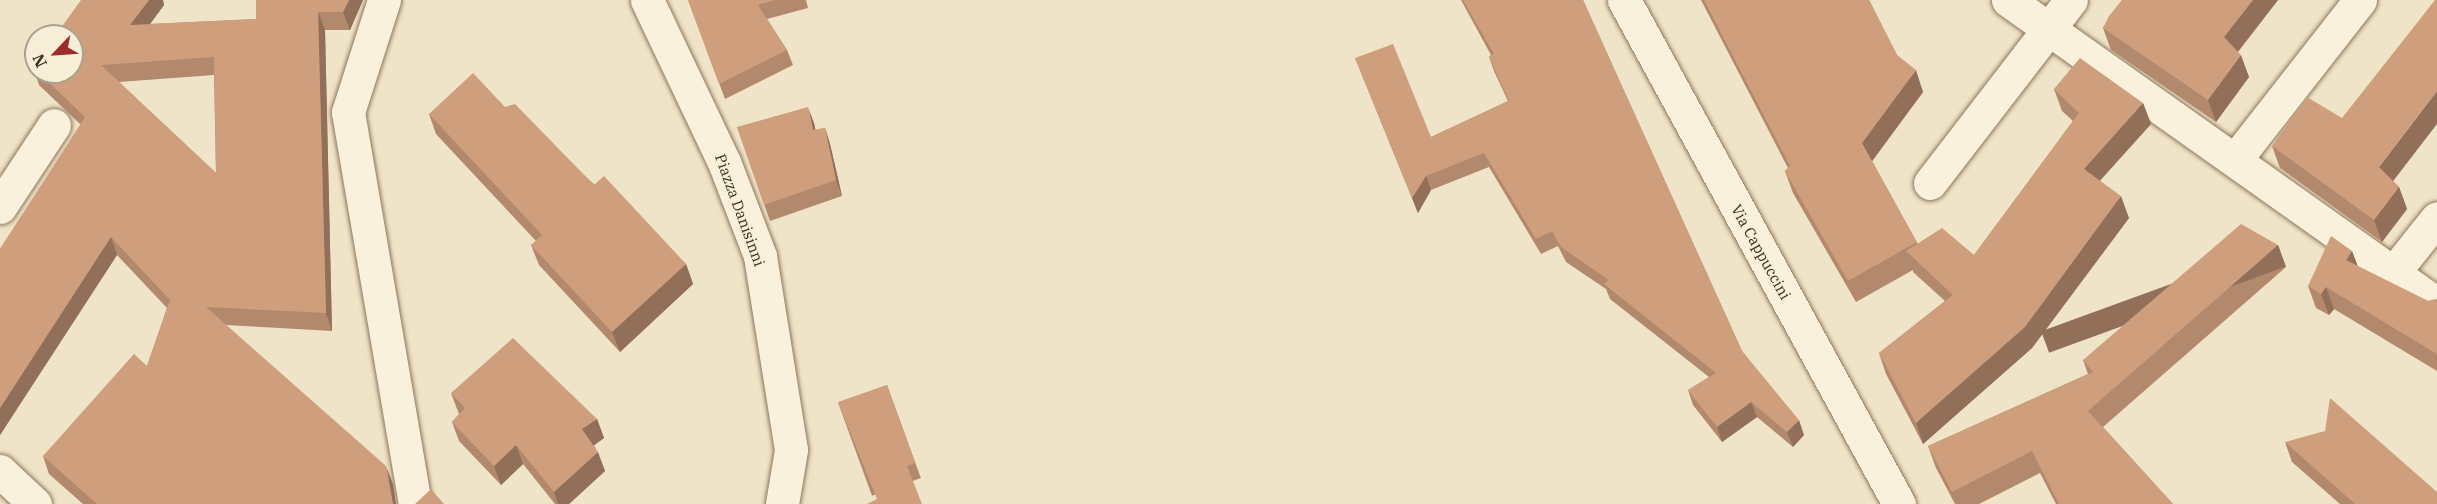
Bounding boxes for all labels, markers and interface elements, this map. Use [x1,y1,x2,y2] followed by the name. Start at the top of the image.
[24,24,84,84] north arrow
[28,51,51,71] text: N
[711,151,769,269] street label: Piazza Danisinni
[1727,201,1795,303] street label: Via Cappuccini

